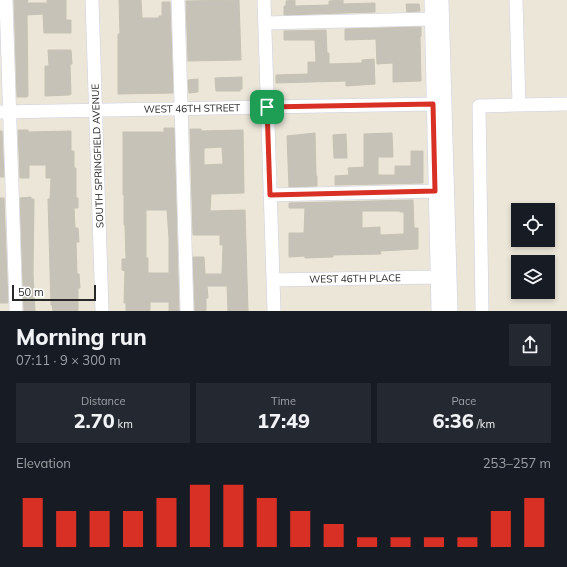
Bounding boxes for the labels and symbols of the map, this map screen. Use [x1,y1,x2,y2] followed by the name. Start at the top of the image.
[88,83,107,228] street label: SOUTH SPRINGFIELD AVENUE
[250,90,284,124] pin
[144,101,240,116] street label: WEST 46TH STREET
[309,271,401,286] street label: WEST 46TH PLACE
[12,283,96,302] scale bar

